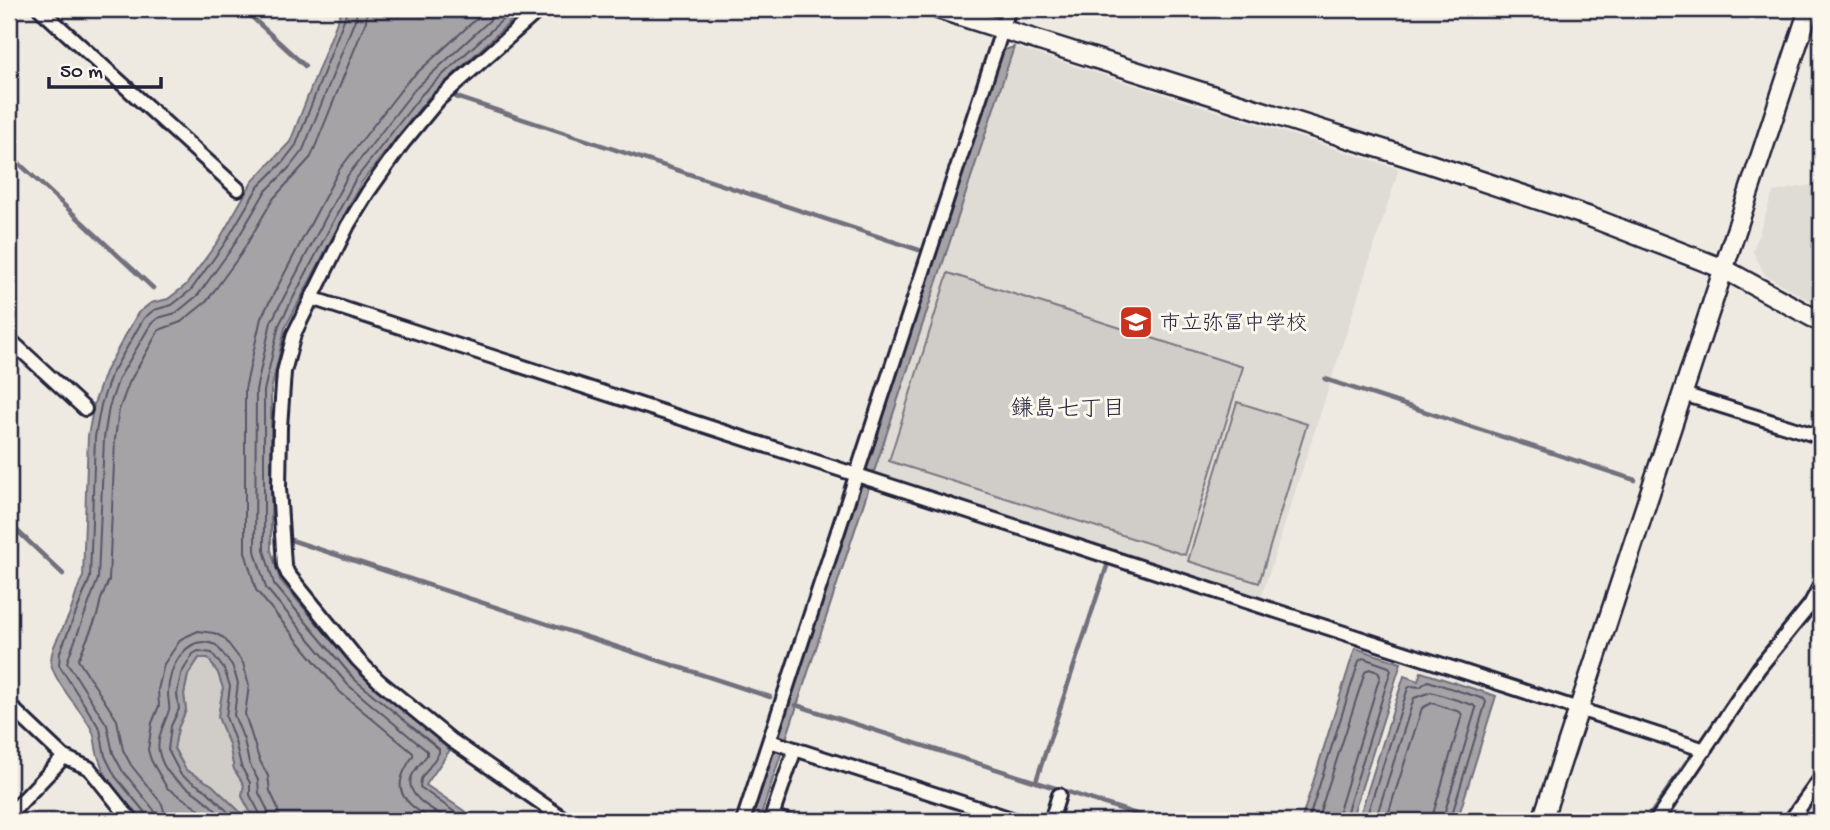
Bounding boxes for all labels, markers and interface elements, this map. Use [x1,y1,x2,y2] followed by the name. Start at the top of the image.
[49,46,161,90] scale bar
[60,61,103,86] text: 50 m
[1117,303,1155,341] school or university icon: 市立弥冨中学校
[1160,311,1307,338] place label: 市立弥冨中学校
[1011,396,1126,424] district label: 鎌島七丁目

